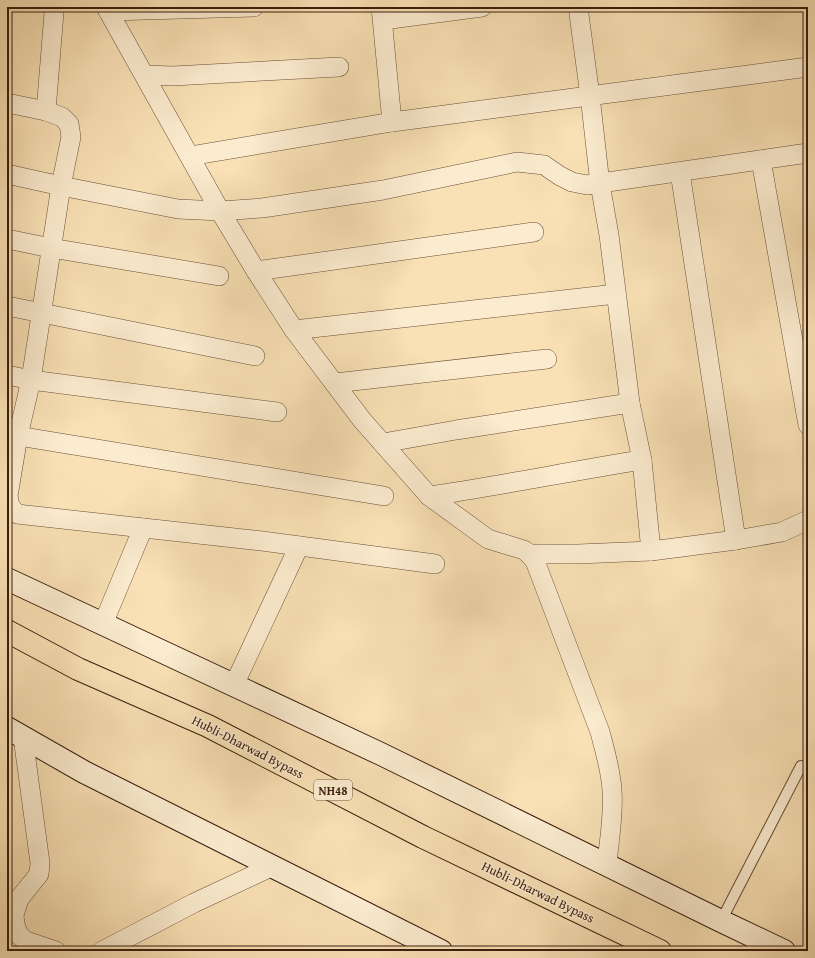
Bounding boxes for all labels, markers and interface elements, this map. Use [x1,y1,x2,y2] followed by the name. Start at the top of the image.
[189,711,307,783] street label: Hubli-Dharwad Bypass
[314,780,352,800] road number: NH48
[478,856,598,928] street label: Hubli-Dharwad Bypass

